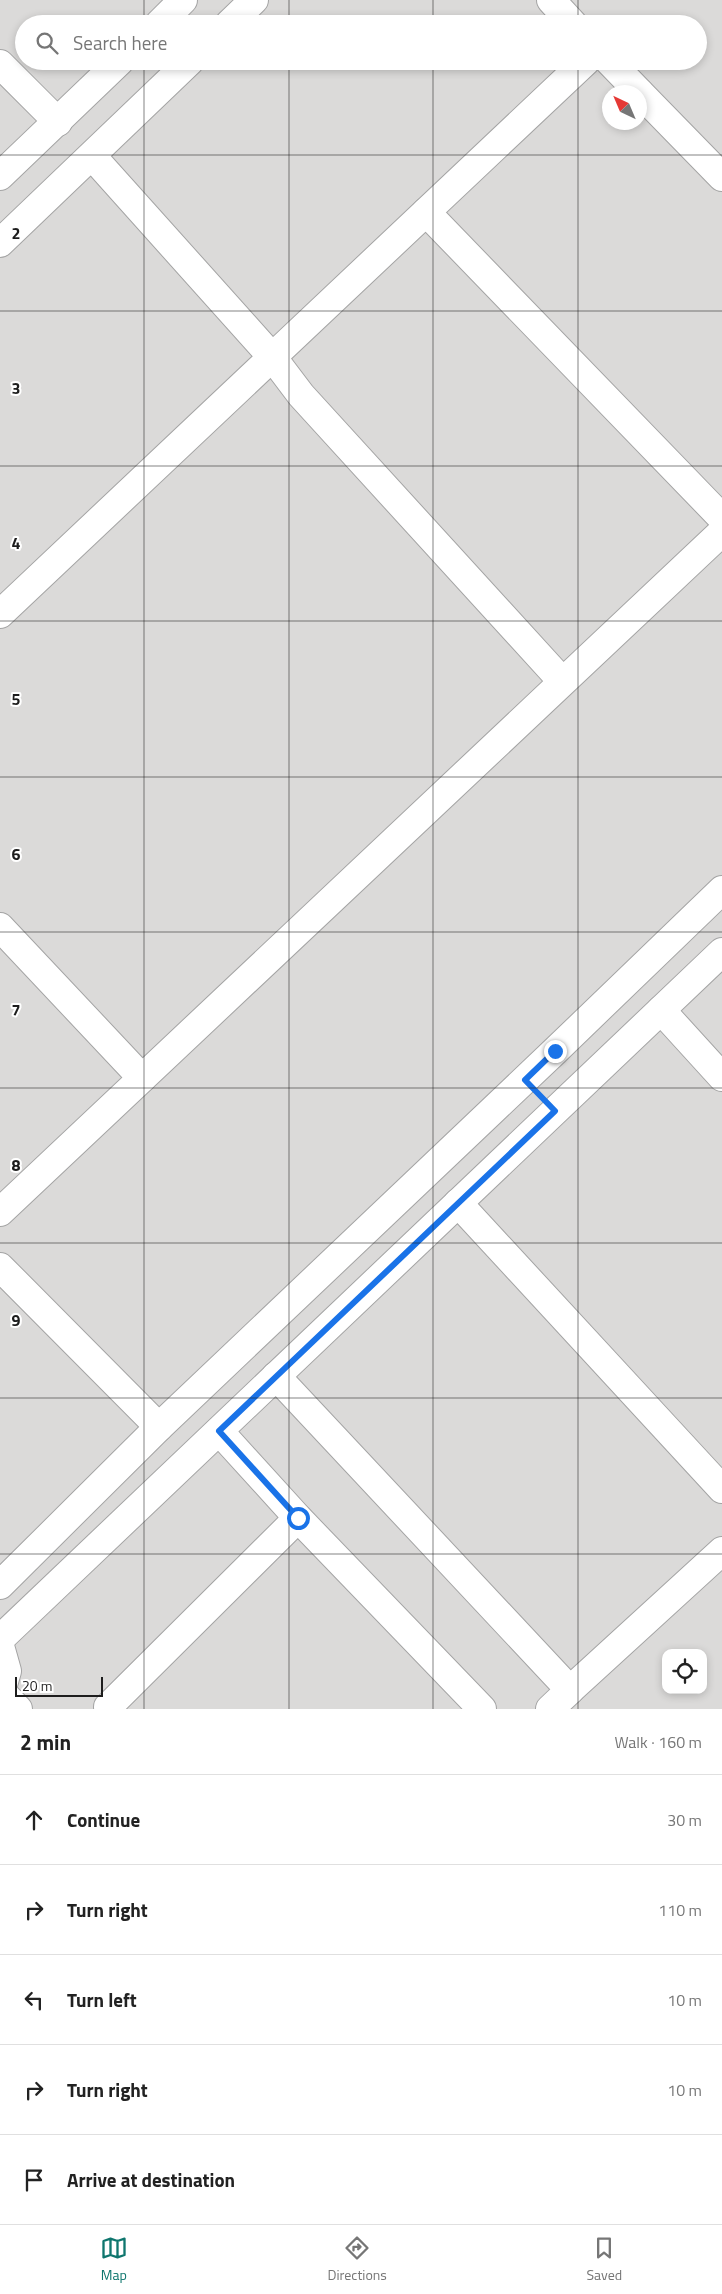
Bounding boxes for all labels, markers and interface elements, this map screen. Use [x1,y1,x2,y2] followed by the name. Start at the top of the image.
[15,15,707,70] search box
[73,28,167,57] text: Search here
[33,29,61,57] icon: search
[602,85,647,130] north arrow
[12,221,20,245] text: 2
[12,376,20,400] text: 3
[12,531,21,555] text: 4
[12,687,21,711] text: 5
[12,842,21,866] text: 6
[12,998,20,1022] text: 7
[544,1040,567,1063] route end
[12,1153,21,1177] text: 8
[12,1308,21,1332] text: 9
[287,1507,310,1530] route start
[662,1649,707,1694] map controls
[662,1649,707,1694] button: locate
[15,1674,102,1697] scale bar
[22,1675,52,1696] text: 20 m
[20,1726,71,1758] text: 2 min
[614,1730,702,1754] text: Walk · 160 m
[67,1805,140,1834] text: Continue
[20,1806,48,1834] icon: ahead
[667,1808,702,1832] text: 30 m
[67,1895,148,1924] text: Turn right
[20,1896,48,1924] icon: right
[658,1898,702,1922] text: 110 m
[67,1985,137,2014] text: Turn left
[20,1986,48,2014] icon: left
[667,1988,702,2012] text: 10 m
[67,2075,148,2104] text: Turn right
[20,2076,48,2104] icon: right
[667,2078,702,2102] text: 10 m
[67,2165,235,2194] text: Arrive at destination
[20,2166,48,2194] icon: arrive
[100,2234,128,2285] tab: Map
[327,2234,387,2285] tab: Directions
[587,2234,622,2285] tab: Saved

